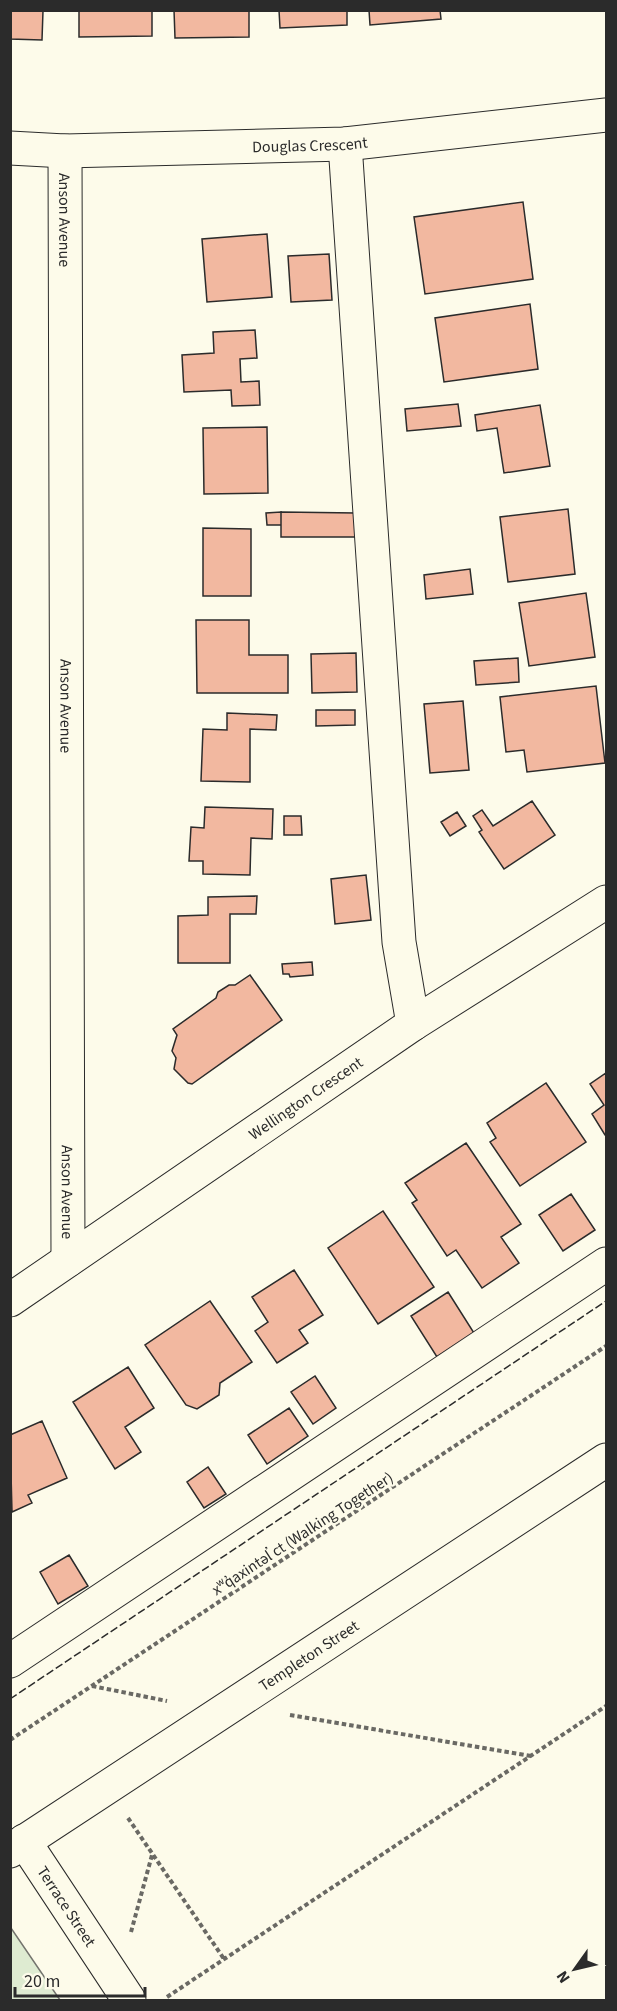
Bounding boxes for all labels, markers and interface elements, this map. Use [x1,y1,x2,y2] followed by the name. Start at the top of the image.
[252,131,369,158] street label: Douglas Crescent
[53,173,75,267] street label: Anson Avenue
[54,659,77,753] street label: Anson Avenue
[245,1051,368,1145] street label: Wellington Crescent
[56,1145,78,1239] street label: Anson Avenue
[207,1467,398,1601] street label: xʷq̓axintəl̕ ct (Walking Together)
[255,1615,364,1697] street label: Templeton Street
[31,1862,101,1952] street label: Terrace Street
[545,1939,605,1999] north arrow
[15,1960,146,1998] scale bar
[551,1966,575,1987] text: N
[24,1969,60,1994] text: 20 m

